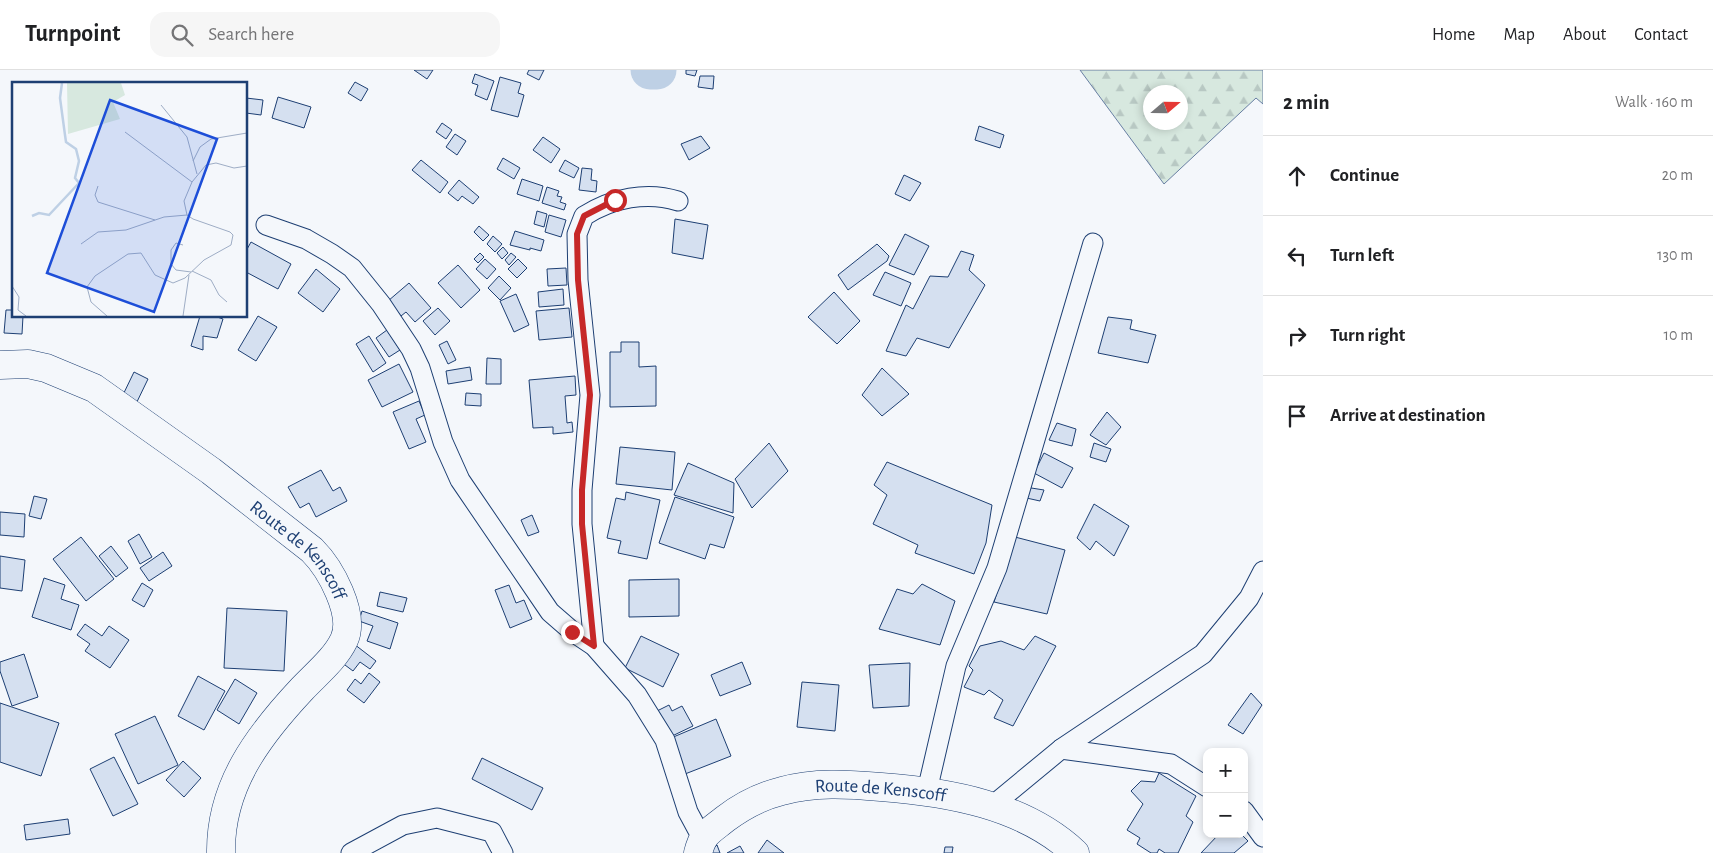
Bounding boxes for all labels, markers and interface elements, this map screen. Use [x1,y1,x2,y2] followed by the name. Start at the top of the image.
[150,12,500,57] search box
[168,21,196,49] icon: search
[25,22,120,46] text: Turnpoint
[208,25,294,44] text: Search here
[1432,26,1475,44] text: Home
[1503,26,1535,44] text: Map
[1563,26,1606,44] text: About
[1634,26,1688,44] text: Contact
[12,82,248,318] inset map
[1143,85,1188,130] north arrow
[1283,92,1330,113] text: 2 min
[1615,94,1693,110] text: Walk · 160 m
[1283,162,1311,190] icon: ahead
[1330,166,1399,185] text: Continue
[1662,167,1693,183] text: 20 m
[604,189,627,212] route start
[1283,242,1311,270] icon: left
[1330,246,1394,265] text: Turn left
[1657,247,1693,263] text: 130 m
[1283,322,1311,350] icon: right
[1330,326,1405,345] text: Turn right
[1664,327,1693,343] text: 10 m
[1283,402,1311,430] icon: arrive
[1330,406,1486,425] text: Arrive at destination
[246,497,350,603] street label: Route de Kenscoff
[561,621,584,644] route end
[1203,748,1248,838] map controls
[1203,748,1248,793] button: +
[814,776,949,806] street label: Route de Kenscoff
[1203,793,1248,838] button: −

